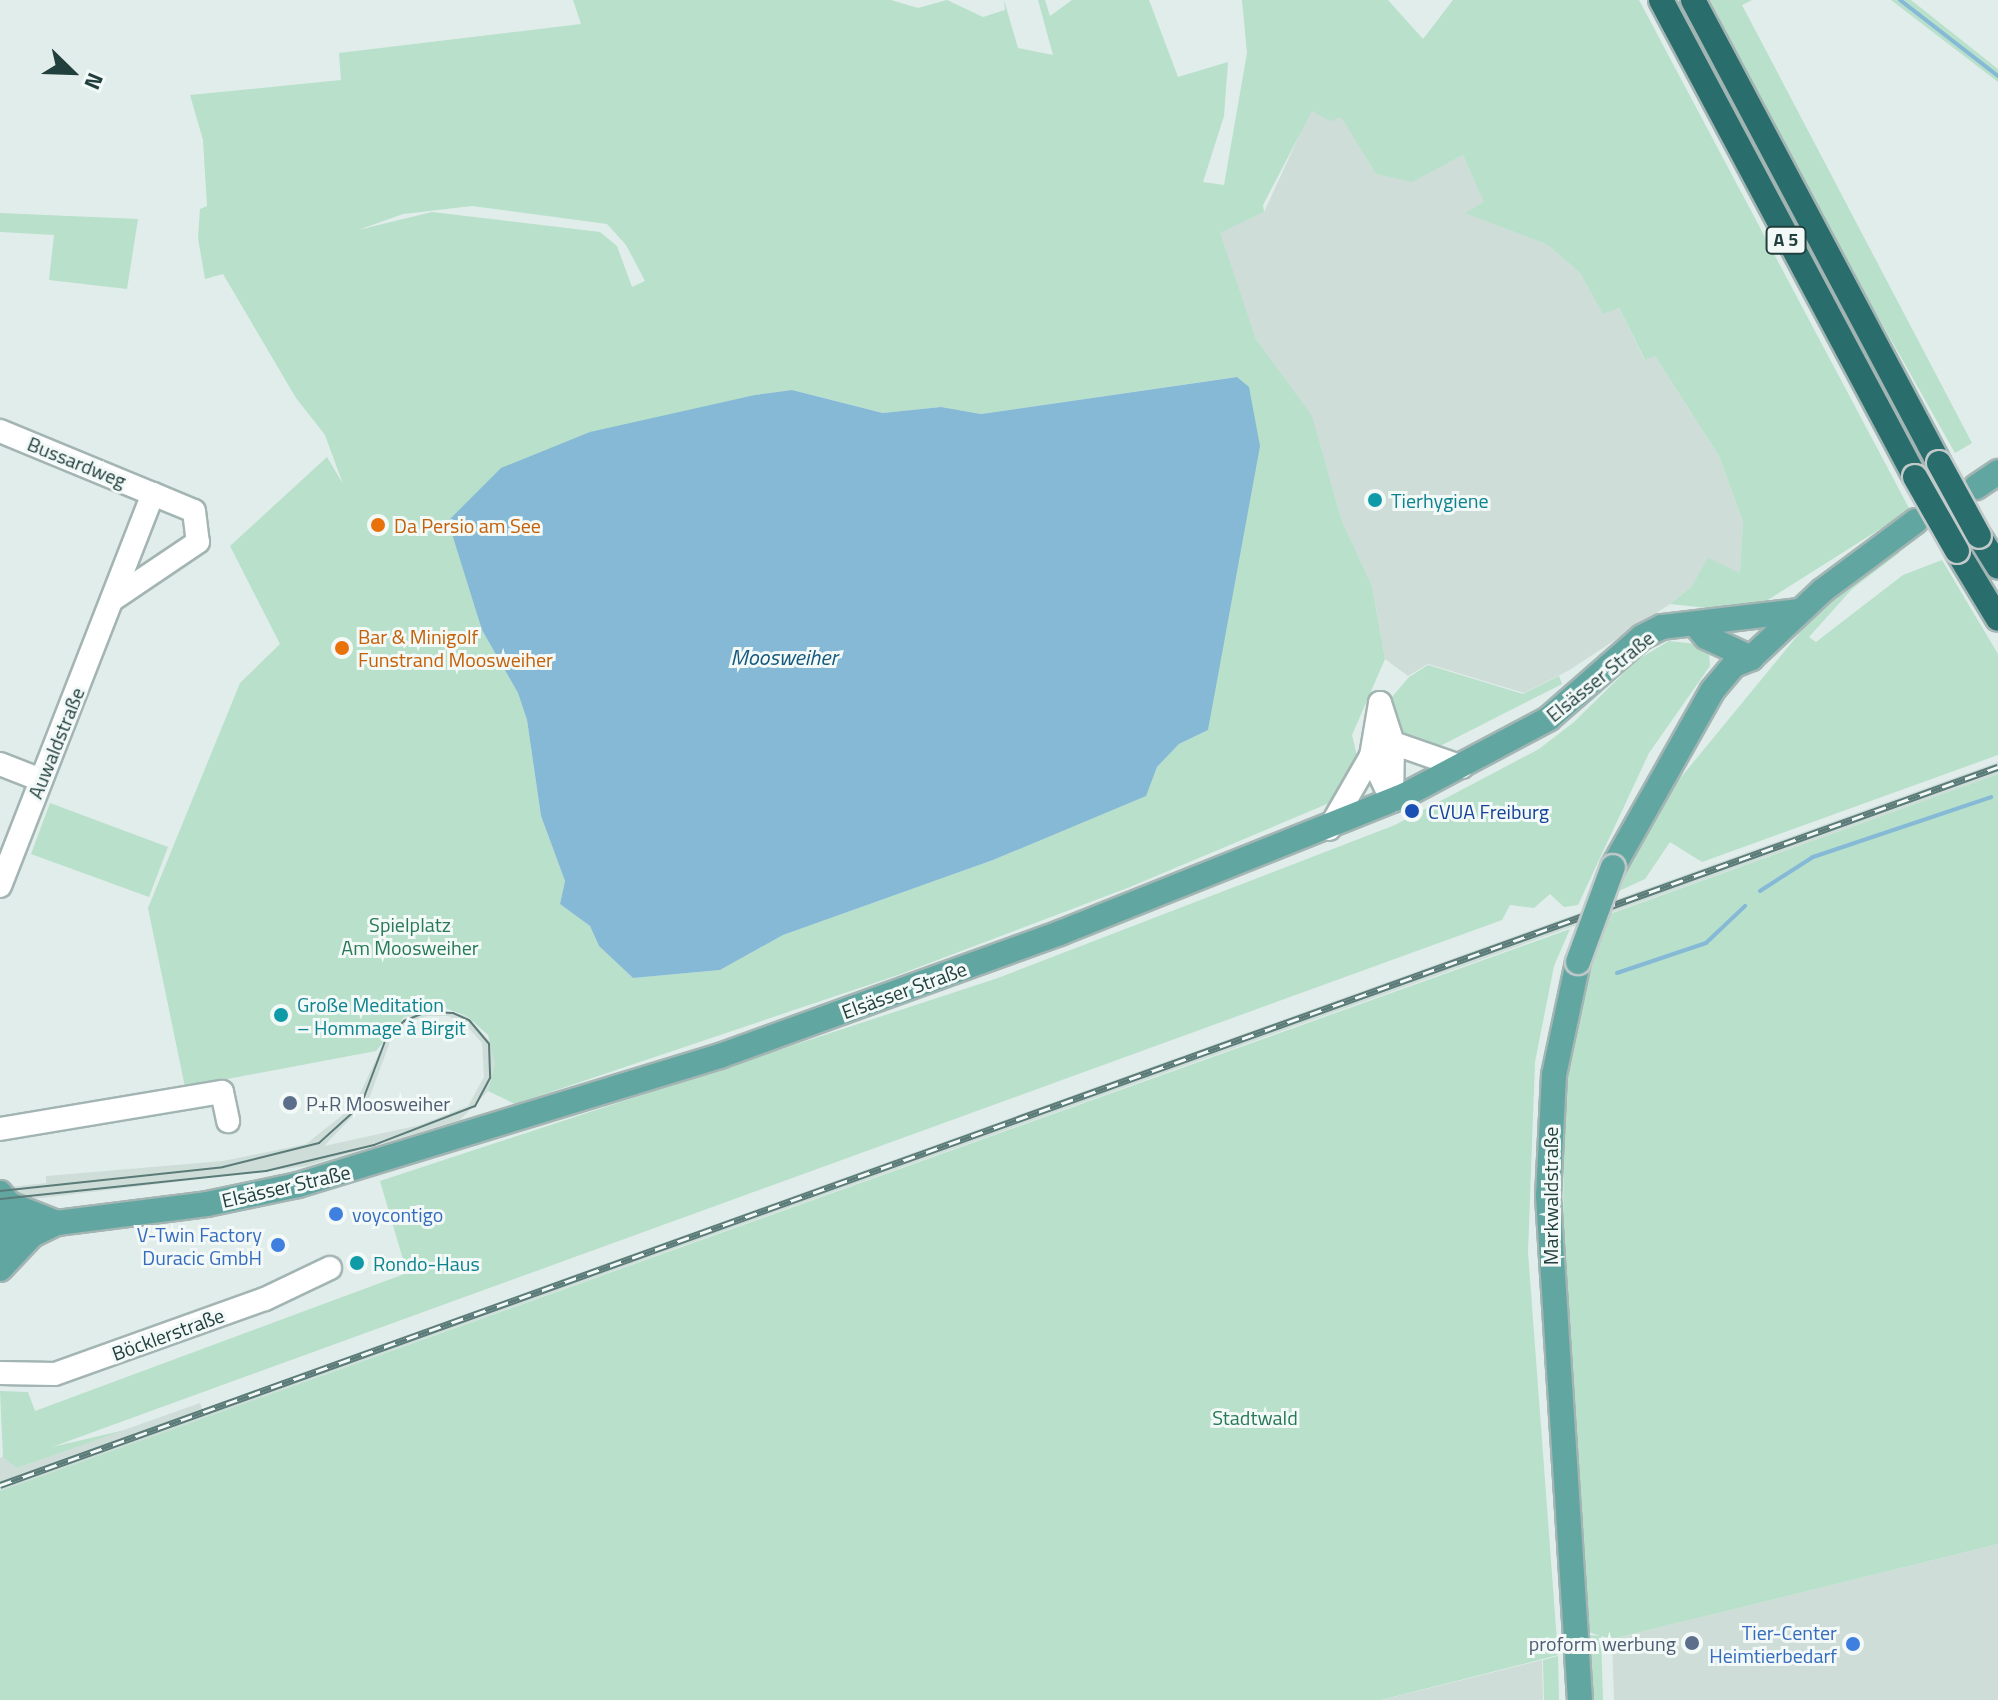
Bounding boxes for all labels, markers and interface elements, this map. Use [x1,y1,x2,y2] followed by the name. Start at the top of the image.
[32,32,112,112] north arrow
[75,68,113,95] text: N
[1764,226,1808,254] road number: A 5
[24,431,130,493] street label: Bussardweg
[1391,488,1489,512] place label: Tierhygiene
[1366,491,1384,509] marker: Tierhygiene
[394,513,541,537] place label: Da Persio am See
[369,516,387,534] marker: Da Persio am See
[358,624,553,671] place label: Bar & Minigolf Funstrand Moosweiher
[1541,625,1659,727] street label: Elsässer Straße
[333,639,351,657] marker: Bar & Minigolf Funstrand Moosweiher
[731,645,837,671] water label: Moosweiher
[23,684,89,802] street label: Auwaldstraße
[1428,799,1549,823] place label: CVUA Freiburg
[1403,802,1421,820] marker: CVUA Freiburg
[341,912,479,959] park label: Spielplatz Am Moosweiher
[838,956,970,1024] street label: Elsässer Straße
[297,992,466,1039] place label: Große Meditation – Hommage à Birgit
[272,1006,290,1024] marker: Große Meditation – Hommage à Birgit
[306,1091,450,1115] place label: P+R Moosweiher
[281,1094,299,1112] marker: P+R Moosweiher
[1538,1127,1562,1265] street label: Markwaldstraße
[219,1160,353,1212] street label: Elsässer Straße
[352,1202,443,1226] place label: voycontigo
[327,1205,345,1223] marker: voycontigo
[137,1222,262,1269] place label: V-Twin Factory Duracic GmbH
[269,1236,287,1254] marker: V-Twin Factory Duracic GmbH
[373,1251,480,1275] place label: Rondo-Haus
[348,1254,366,1272] marker: Rondo-Haus
[109,1303,227,1365] street label: Böcklerstraße
[1212,1405,1298,1429] park label: Stadtwald
[1709,1620,1837,1667] place label: Tier-Center Heimtierbedarf
[1529,1631,1676,1655] place label: proform werbung
[1683,1634,1701,1652] marker: proform werbung
[1844,1635,1862,1653] marker: Tier-Center Heimtierbedarf

